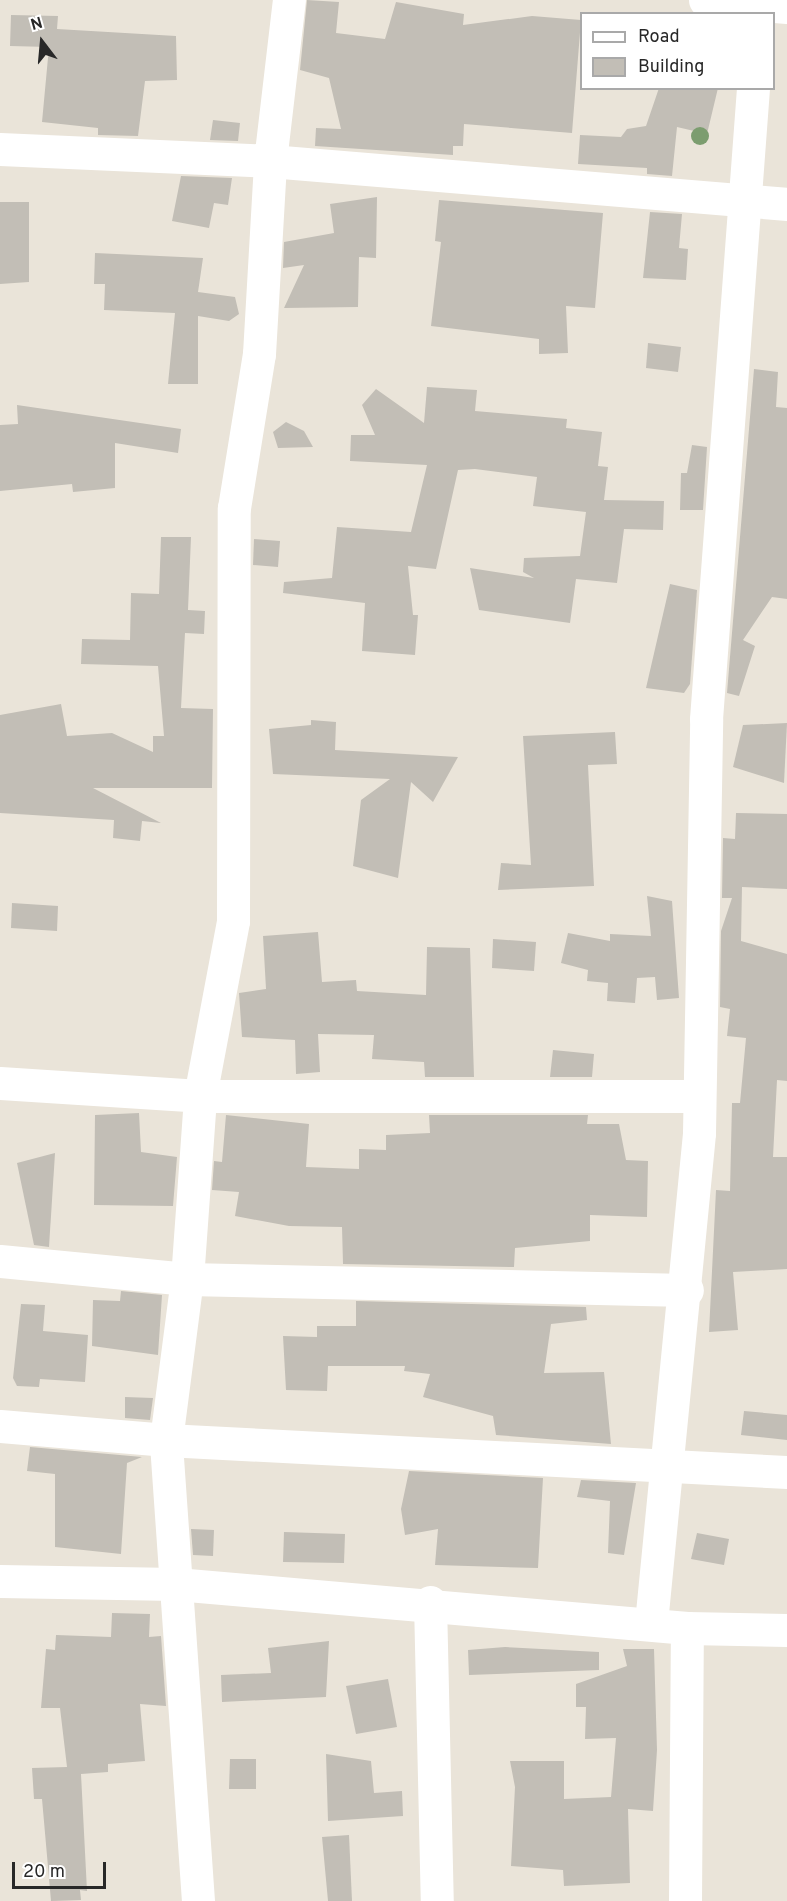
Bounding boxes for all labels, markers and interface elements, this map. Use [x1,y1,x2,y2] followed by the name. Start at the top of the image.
[12,12,72,72] north arrow
[580,12,775,90] legend
[29,13,45,36] text: N
[638,26,680,49] text: Road
[638,56,704,79] text: Building
[15,1850,110,1888] scale bar
[23,1861,65,1884] text: 20 m

